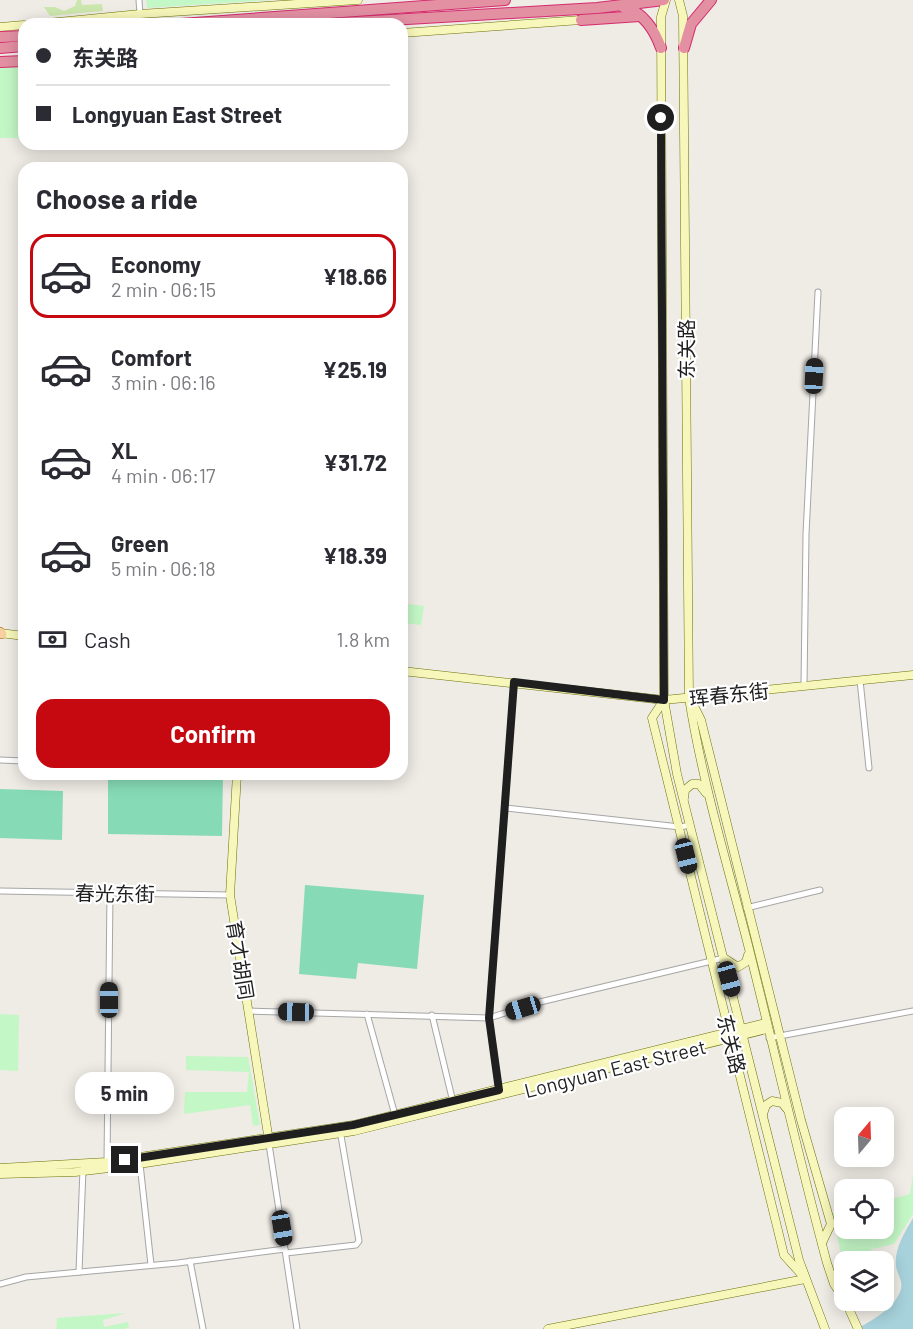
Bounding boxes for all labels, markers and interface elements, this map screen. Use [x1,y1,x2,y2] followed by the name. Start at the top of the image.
[72,44,138,70] text: 东关路
[72,101,282,127] text: Longyuan East Street
[647,104,674,131] route start
[36,182,198,214] text: Choose a ride
[39,249,93,303] icon: car
[111,251,201,277] text: Economy
[323,263,387,289] text: ¥18.66
[111,277,216,301] text: 2 min · 06:15
[674,319,698,379] street label: 东关路
[39,342,93,396] icon: car
[111,344,192,370] text: Comfort
[322,356,387,382] text: ¥25.19
[804,358,824,394] car
[111,370,216,394] text: 3 min · 06:16
[39,435,93,489] icon: car
[111,437,137,463] text: XL
[323,449,387,475] text: ¥31.72
[111,463,215,487] text: 4 min · 06:17
[39,528,93,582] icon: car
[111,530,169,556] text: Green
[323,542,387,568] text: ¥18.39
[111,556,216,580] text: 5 min · 06:18
[36,623,69,656] icon: cash
[84,626,131,652] text: Cash
[336,627,390,651] text: 1.8 km
[688,678,770,710] street label: 珲春东街
[36,699,390,768] button: Confirm
[673,836,699,876] car
[75,880,155,906] street label: 春光东街
[223,919,259,1001] street label: 育才胡同
[716,959,742,999] car
[100,982,118,1018] car
[503,994,543,1022] car
[278,1003,314,1021] car
[713,1012,751,1076] street label: 东关路
[522,1034,708,1102] street label: Longyuan East Street
[76,1073,174,1115] callout: 5 min
[101,1081,148,1105] text: 5 min
[834,1107,894,1167] north arrow
[834,1107,894,1311] map controls
[111,1146,138,1173] route end
[834,1179,894,1239] button: locate
[270,1209,294,1247] car
[834,1251,894,1311] button: layers

